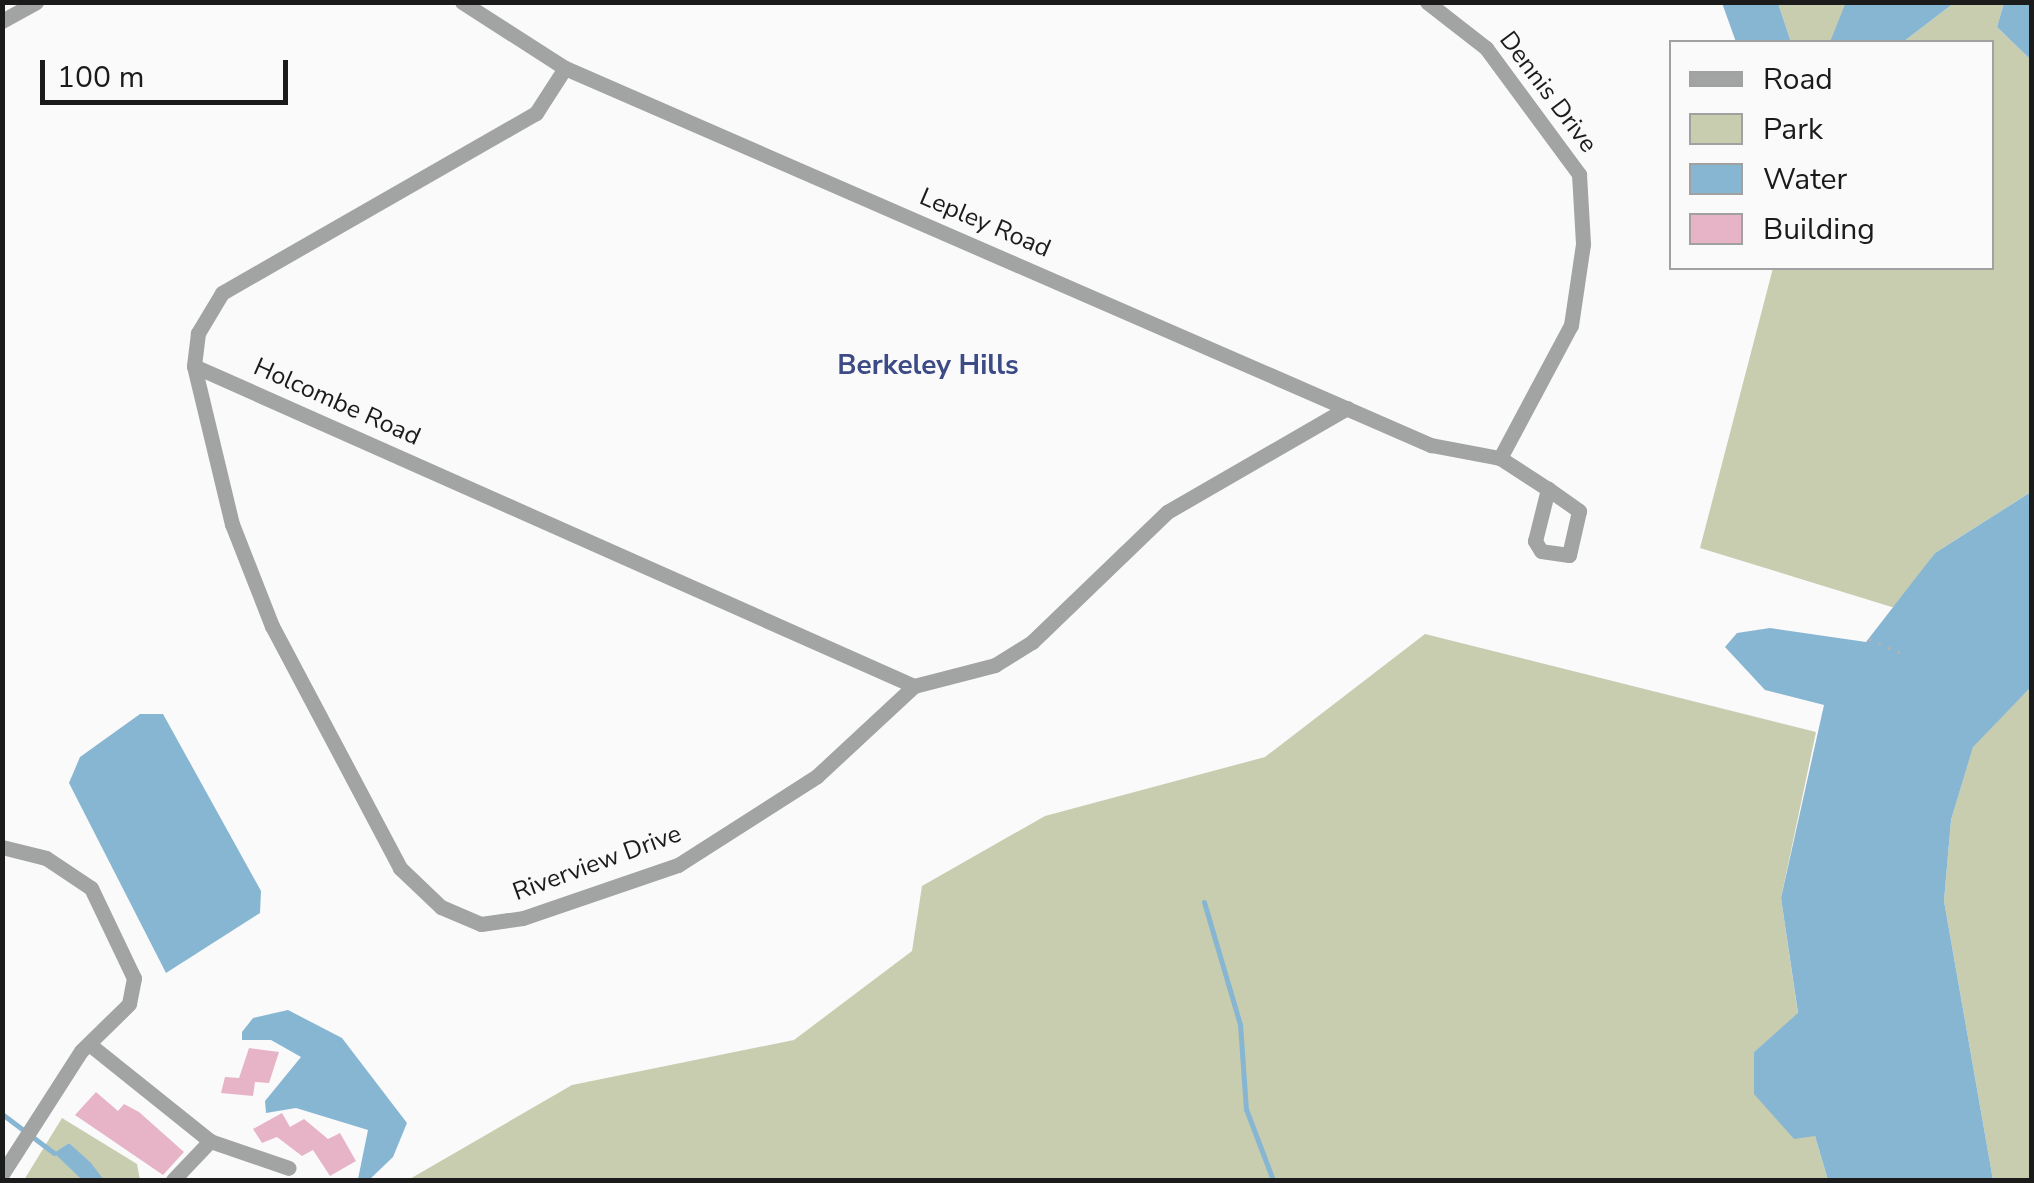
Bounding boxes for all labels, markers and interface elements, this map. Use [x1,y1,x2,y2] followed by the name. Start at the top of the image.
[1493,26,1603,158] street label: Dennis Drive
[45,40,292,102] scale bar
[1669,40,1994,270] legend
[57,57,144,98] text: 100 m
[1763,59,1833,100] text: Road
[1763,109,1823,150] text: Park
[1763,159,1847,200] text: Water
[915,182,1055,264] street label: Lepley Road
[1763,209,1875,250] text: Building
[837,348,1019,382] district label: Berkeley Hills
[249,352,425,452] street label: Holcombe Road
[509,819,685,907] street label: Riverview Drive

